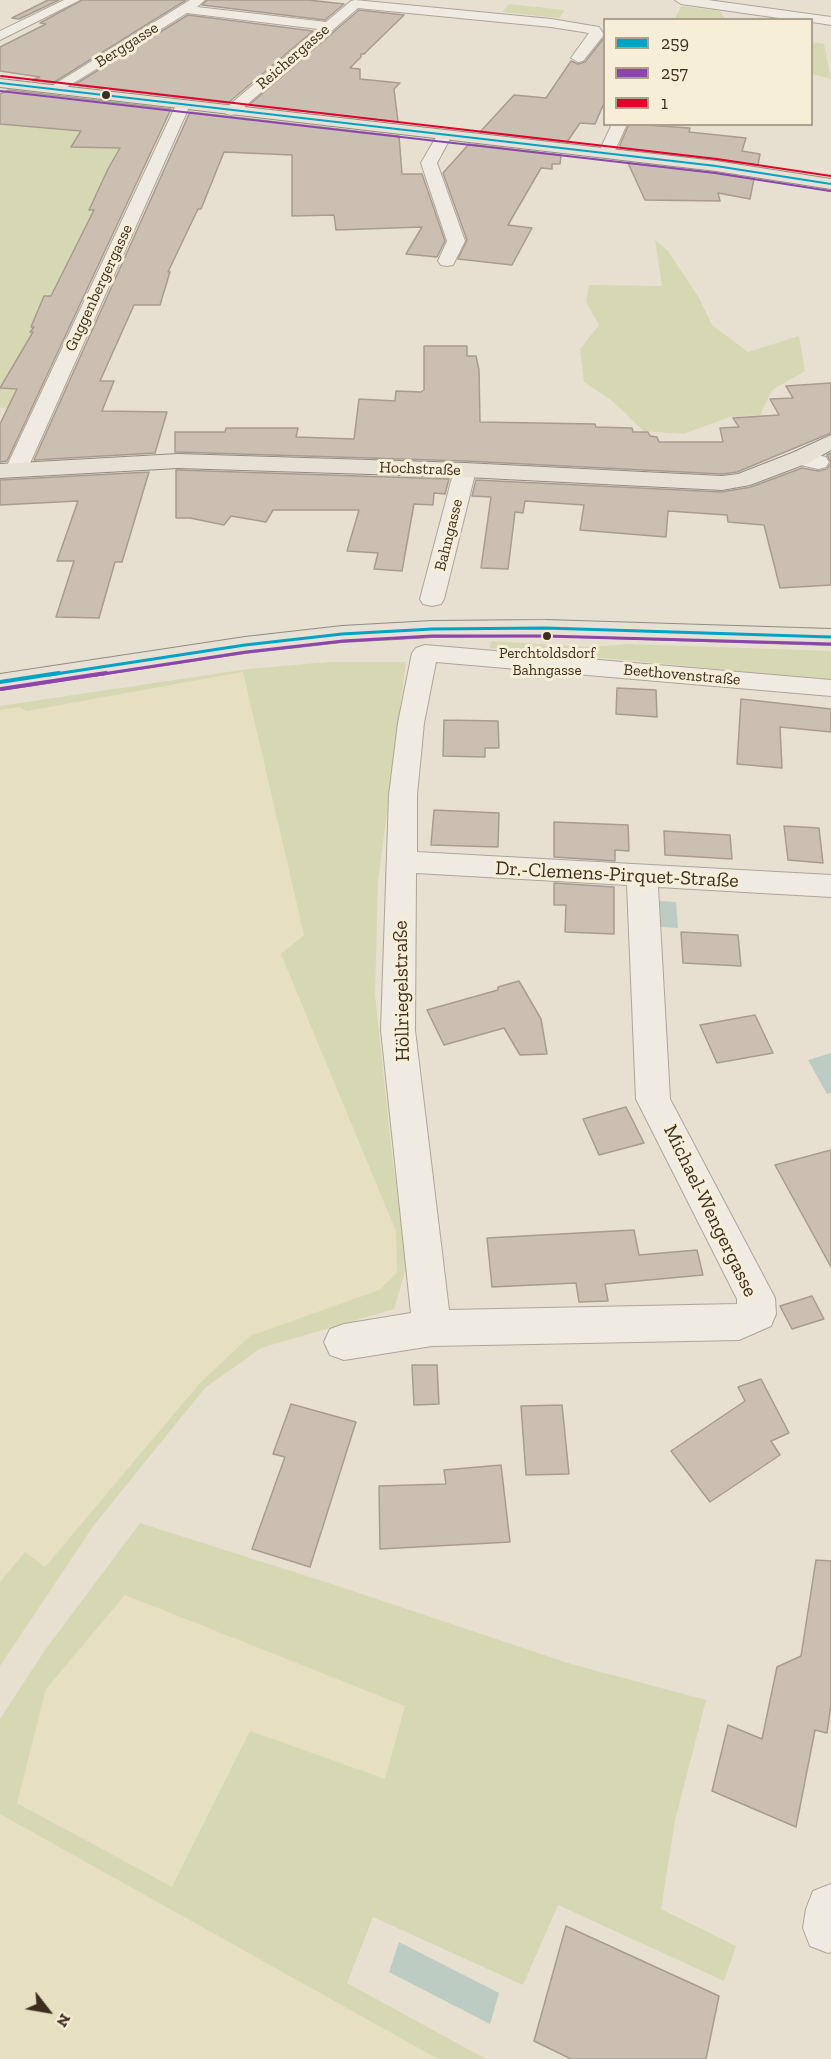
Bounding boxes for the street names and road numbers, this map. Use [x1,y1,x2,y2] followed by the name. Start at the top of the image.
[92,18,162,72] street label: Berggasse
[253,20,333,94] street label: Reichergasse
[61,221,137,355] street label: Guggenbergergasse
[379,458,461,480] street label: Hochstraße
[431,497,467,573] street label: Bahngasse
[623,660,741,690] street label: Beethovenstraße
[495,857,739,893] street label: Dr.-Clemens-Pirquet-Straße
[389,920,415,1062] street label: Höllriegelstraße
[658,1121,762,1301] street label: Michael-Wengergasse

